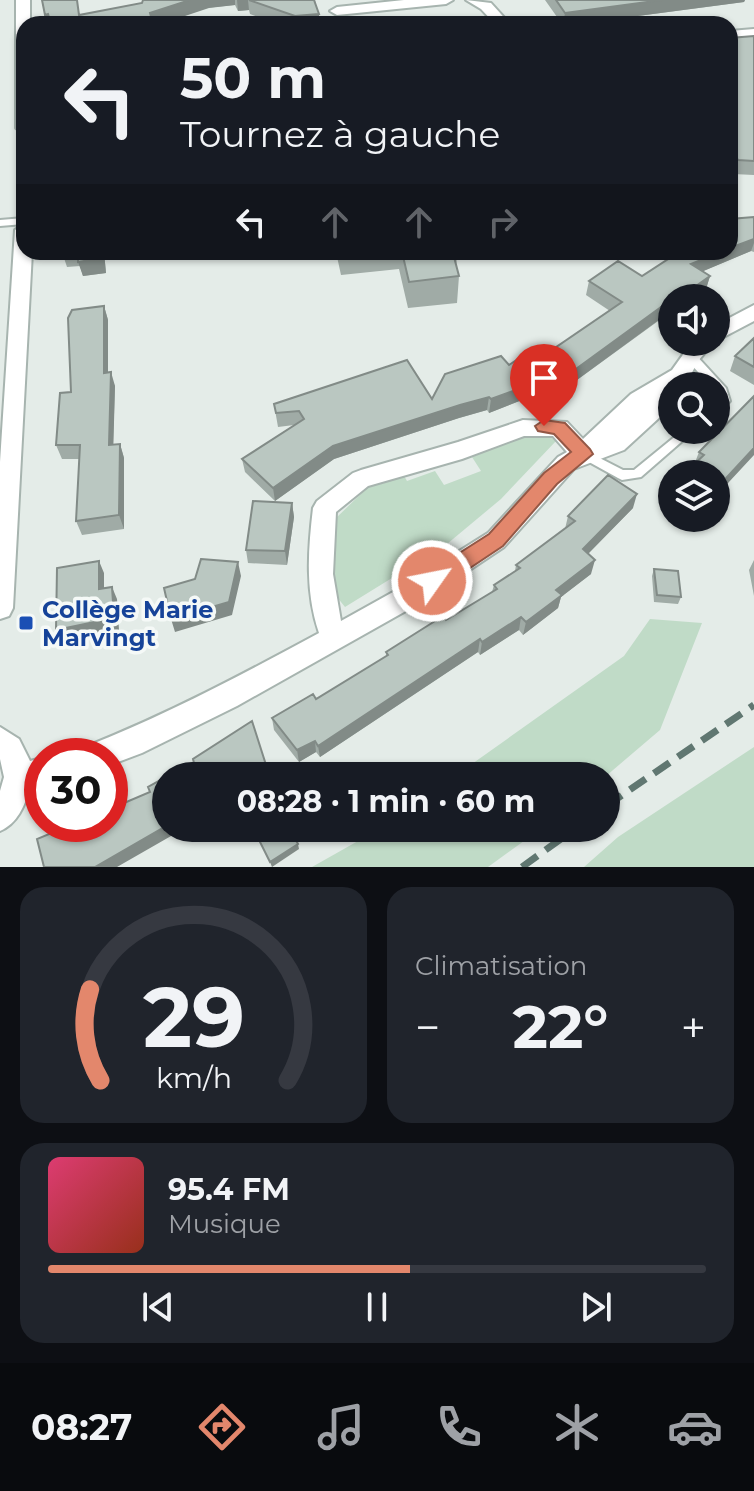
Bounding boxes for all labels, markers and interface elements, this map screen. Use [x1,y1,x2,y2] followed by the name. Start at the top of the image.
[180,44,326,112] text: 50 m
[48,48,152,152] icon: left
[180,112,500,156] text: Tournez à gauche
[229,200,273,244] icon: left
[313,200,357,244] icon: ahead
[397,200,441,244] icon: ahead
[481,200,525,244] icon: right
[658,284,730,532] map controls
[658,284,730,356] button: sound
[510,344,578,426] pin
[522,356,566,400] icon: arrive
[658,372,730,444] button: search
[658,460,730,532] button: layers
[390,539,474,623] position arrow
[42,595,213,652] place label: Collège Marie Marvingt
[17,614,35,632] marker: Collège Marie Marvingt
[24,738,128,842] speed limit sign: 30
[237,783,535,820] text: 08:28 · 1 min · 60 m
[415,950,587,982] text: Climatisation
[142,966,245,1068] text: 29
[513,990,608,1063] text: 22°
[415,1000,440,1054] text: −
[681,1000,706,1054] text: +
[155,1060,232,1095] text: km/h
[168,1171,290,1208] text: 95.4 FM
[168,1208,281,1240] text: Musique
[136,1285,180,1329] icon: previous
[355,1285,399,1329] icon: pause
[574,1285,618,1329] icon: next
[194,1399,250,1455] icon: directions
[313,1399,369,1455] icon: music
[431,1399,487,1455] icon: phone
[549,1399,605,1455] icon: climate
[667,1399,723,1455] icon: car
[31,1405,132,1449] text: 08:27

